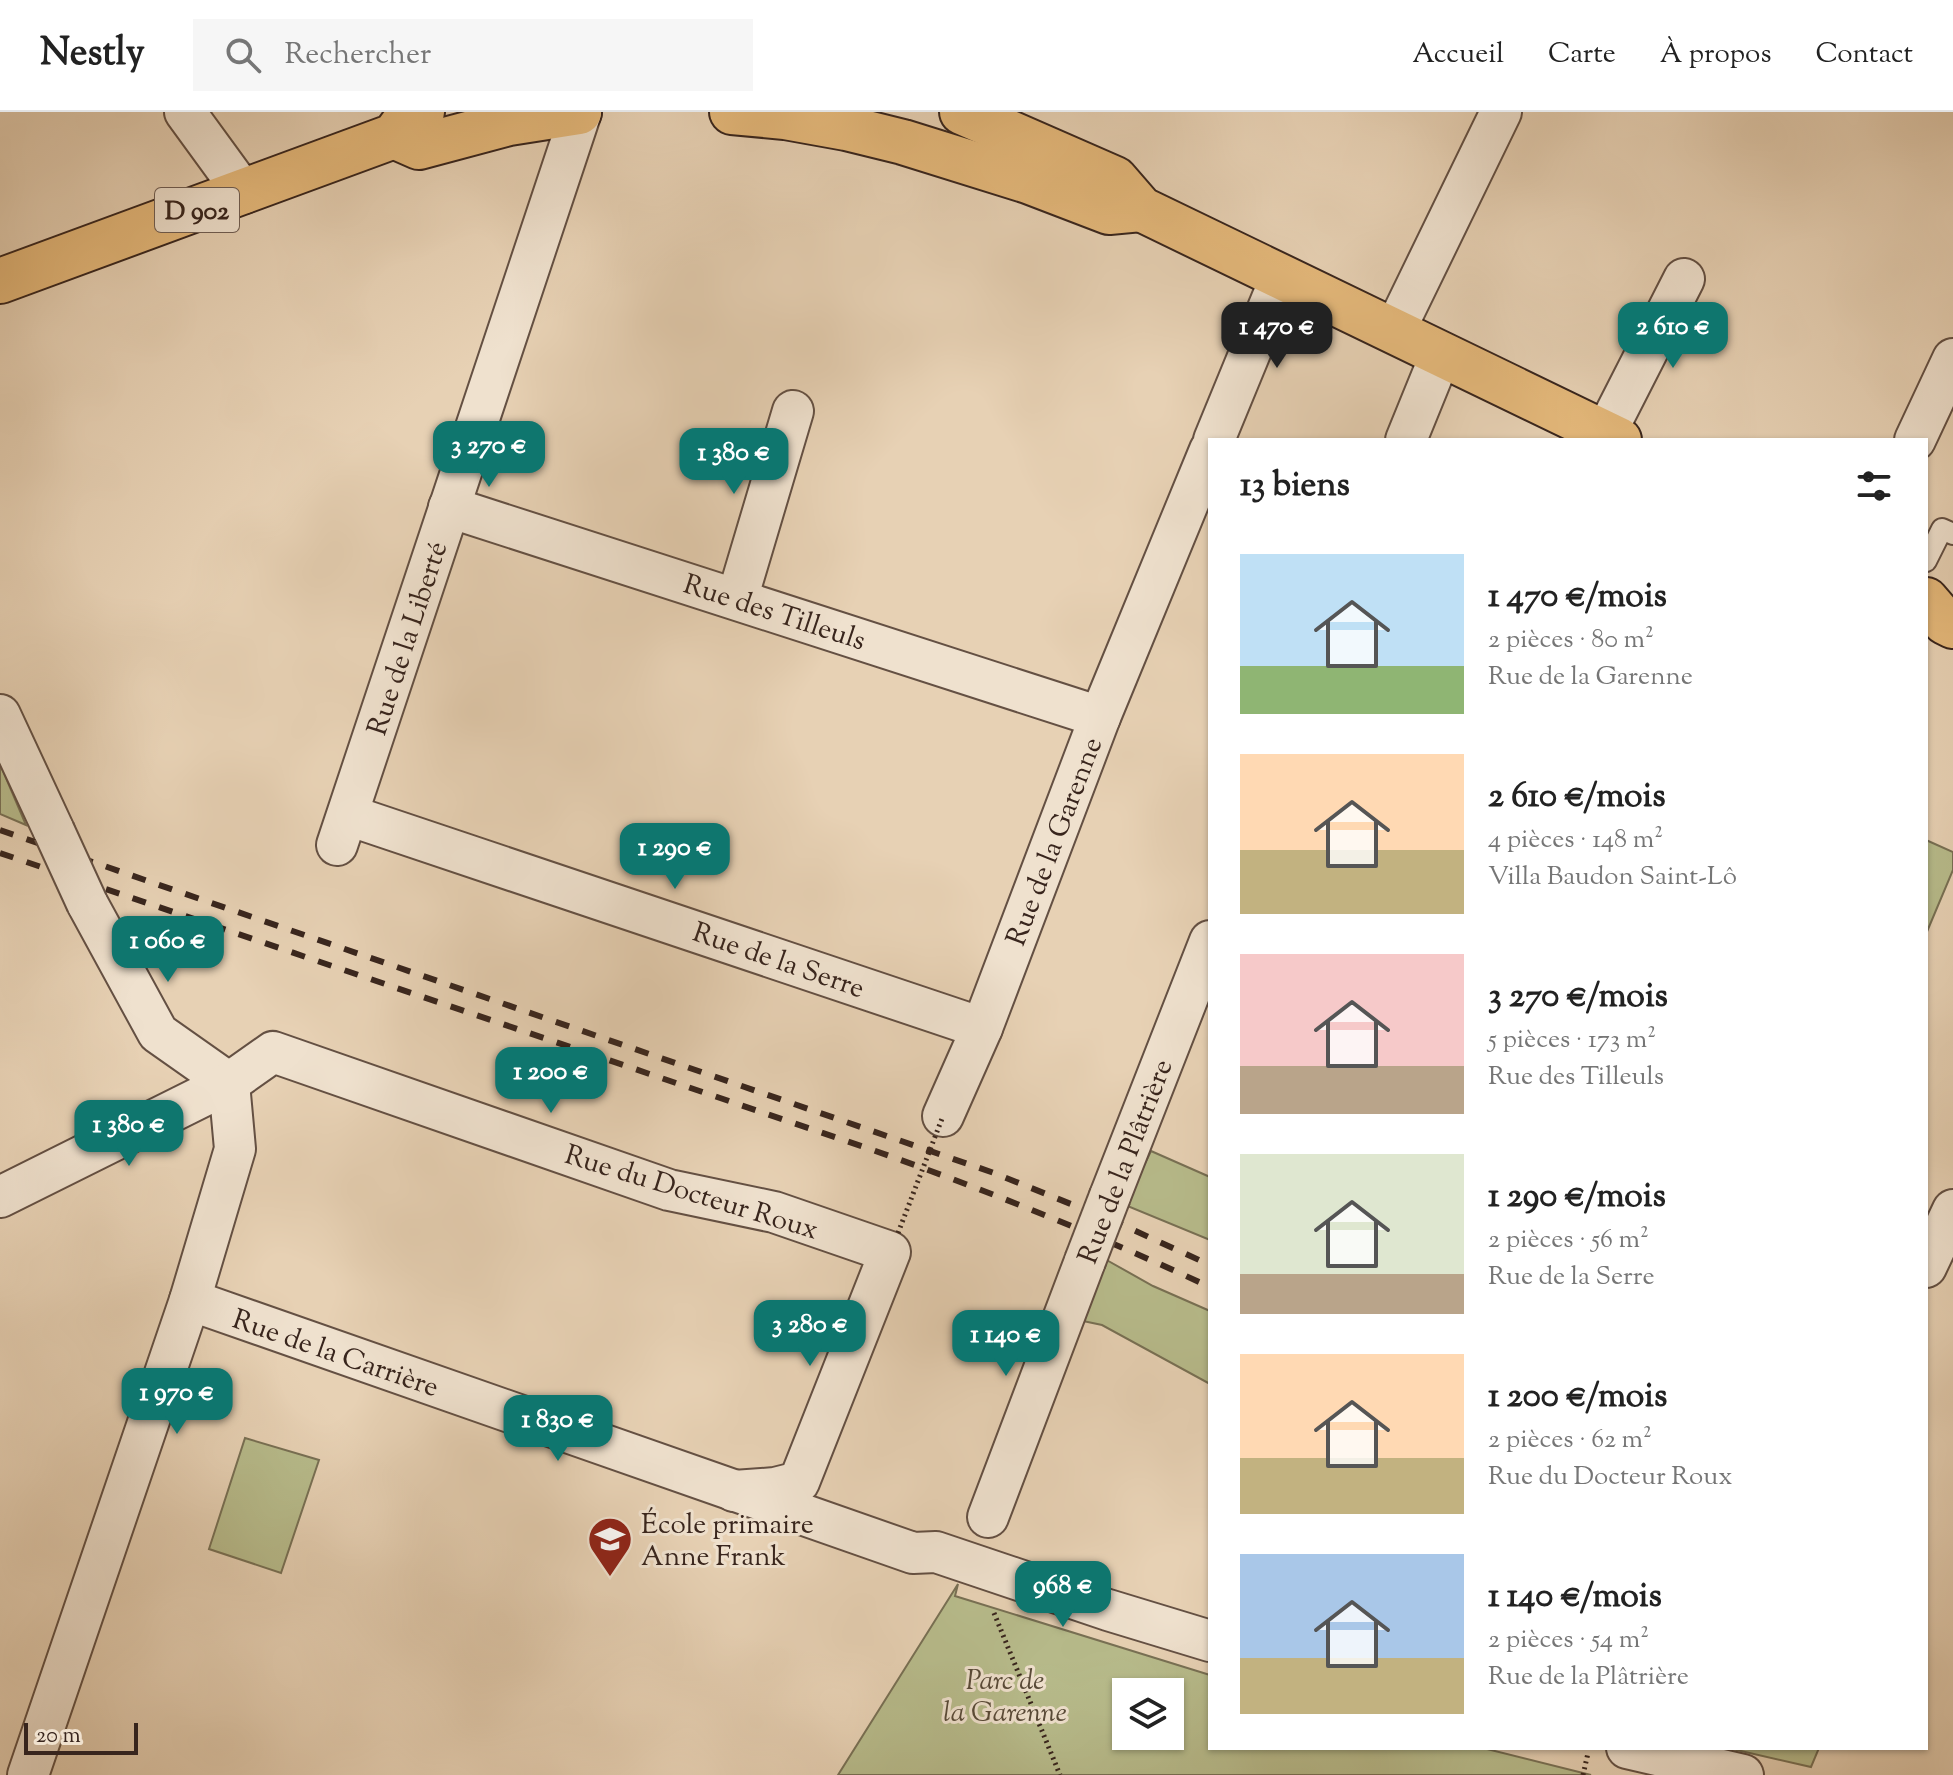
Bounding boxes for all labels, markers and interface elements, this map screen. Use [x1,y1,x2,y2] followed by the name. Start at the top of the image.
[193,19,753,91] search box
[40,28,145,82] text: Nestly
[221,33,265,77] icon: search
[285,34,431,77] text: Rechercher
[1412,35,1504,75] text: Accueil
[1548,35,1616,75] text: Carte
[1660,35,1771,75] text: À propos
[1815,35,1913,75] text: Contact
[155,188,239,232] road number: D 902
[1203,302,1351,370] pin: 1 470 €
[1599,302,1747,370] pin: 2 610 €
[1239,309,1315,346] text: 1 470 €
[1636,309,1710,346] text: 2 610 €
[415,421,563,489] pin: 3 270 €
[451,428,527,465] text: 3 270 €
[660,428,808,496] pin: 1 380 €
[697,435,771,472] text: 1 380 €
[1240,462,1350,511] text: 13 biens
[1852,464,1896,508] icon: filters
[359,537,459,741] street label: Rue de la Liberté
[678,566,870,662] street label: Rue des Tilleuls
[1488,573,1667,622] text: 1 470 €/mois
[1304,586,1400,682] icon: home
[1488,622,1654,659] text: 2 pièces · 80 m²
[1488,659,1693,696] text: Rue de la Garenne
[998,732,1114,952] street label: Rue de la Garenne
[1488,773,1666,822] text: 2 610 €/mois
[1304,786,1400,882] icon: home
[1488,822,1663,859] text: 4 pièces · 148 m²
[601,823,749,891] pin: 1 290 €
[638,830,712,867] text: 1 290 €
[1488,859,1737,896] text: Villa Baudon Saint-Lô
[687,914,869,1010] street label: Rue de la Serre
[94,916,242,984] pin: 1 060 €
[130,923,206,960] text: 1 060 €
[1488,973,1668,1022] text: 3 270 €/mois
[1304,986,1400,1082] icon: home
[1488,1022,1656,1059] text: 5 pièces · 173 m²
[477,1047,625,1115] pin: 1 200 €
[513,1054,589,1091] text: 1 200 €
[1069,1054,1184,1270] street label: Rue de la Plâtrière
[1488,1059,1664,1096] text: Rue des Tilleuls
[55,1100,203,1168] pin: 1 380 €
[92,1107,166,1144] text: 1 380 €
[559,1136,823,1251] street label: Rue du Docteur Roux
[1488,1173,1666,1222] text: 1 290 €/mois
[1304,1186,1400,1282] icon: home
[1488,1222,1649,1259] text: 2 pièces · 56 m²
[1488,1259,1655,1296] text: Rue de la Serre
[736,1300,884,1368] pin: 3 280 €
[226,1301,444,1409] street label: Rue de la Carrière
[772,1307,848,1344] text: 3 280 €
[932,1310,1080,1378] pin: 1 140 €
[970,1317,1042,1354] text: 1 140 €
[103,1368,251,1436] pin: 1 970 €
[1488,1373,1667,1422] text: 1 200 €/mois
[140,1375,214,1412] text: 1 970 €
[1304,1386,1400,1482] icon: home
[484,1395,632,1463] pin: 1 830 €
[522,1402,594,1439] text: 1 830 €
[1488,1422,1652,1459] text: 2 pièces · 62 m²
[1488,1459,1733,1496] text: Rue du Docteur Roux
[641,1506,814,1578] place label: École primaire Anne Frank
[586,1515,634,1578] school or university icon: École primaire Anne Frank
[1007,1561,1119,1629] pin: 968 €
[1033,1568,1093,1605] text: 968 €
[1488,1573,1662,1622] text: 1 140 €/mois
[1304,1586,1400,1682] icon: home
[1488,1622,1649,1659] text: 2 pièces · 54 m²
[1488,1659,1689,1696] text: Rue de la Plâtrière
[943,1662,1067,1734] park label: Parc de la Garenne
[1112,1678,1184,1750] map controls
[1112,1678,1184,1750] button: layers
[24,1719,138,1755] scale bar
[36,1721,81,1753] text: 20 m

